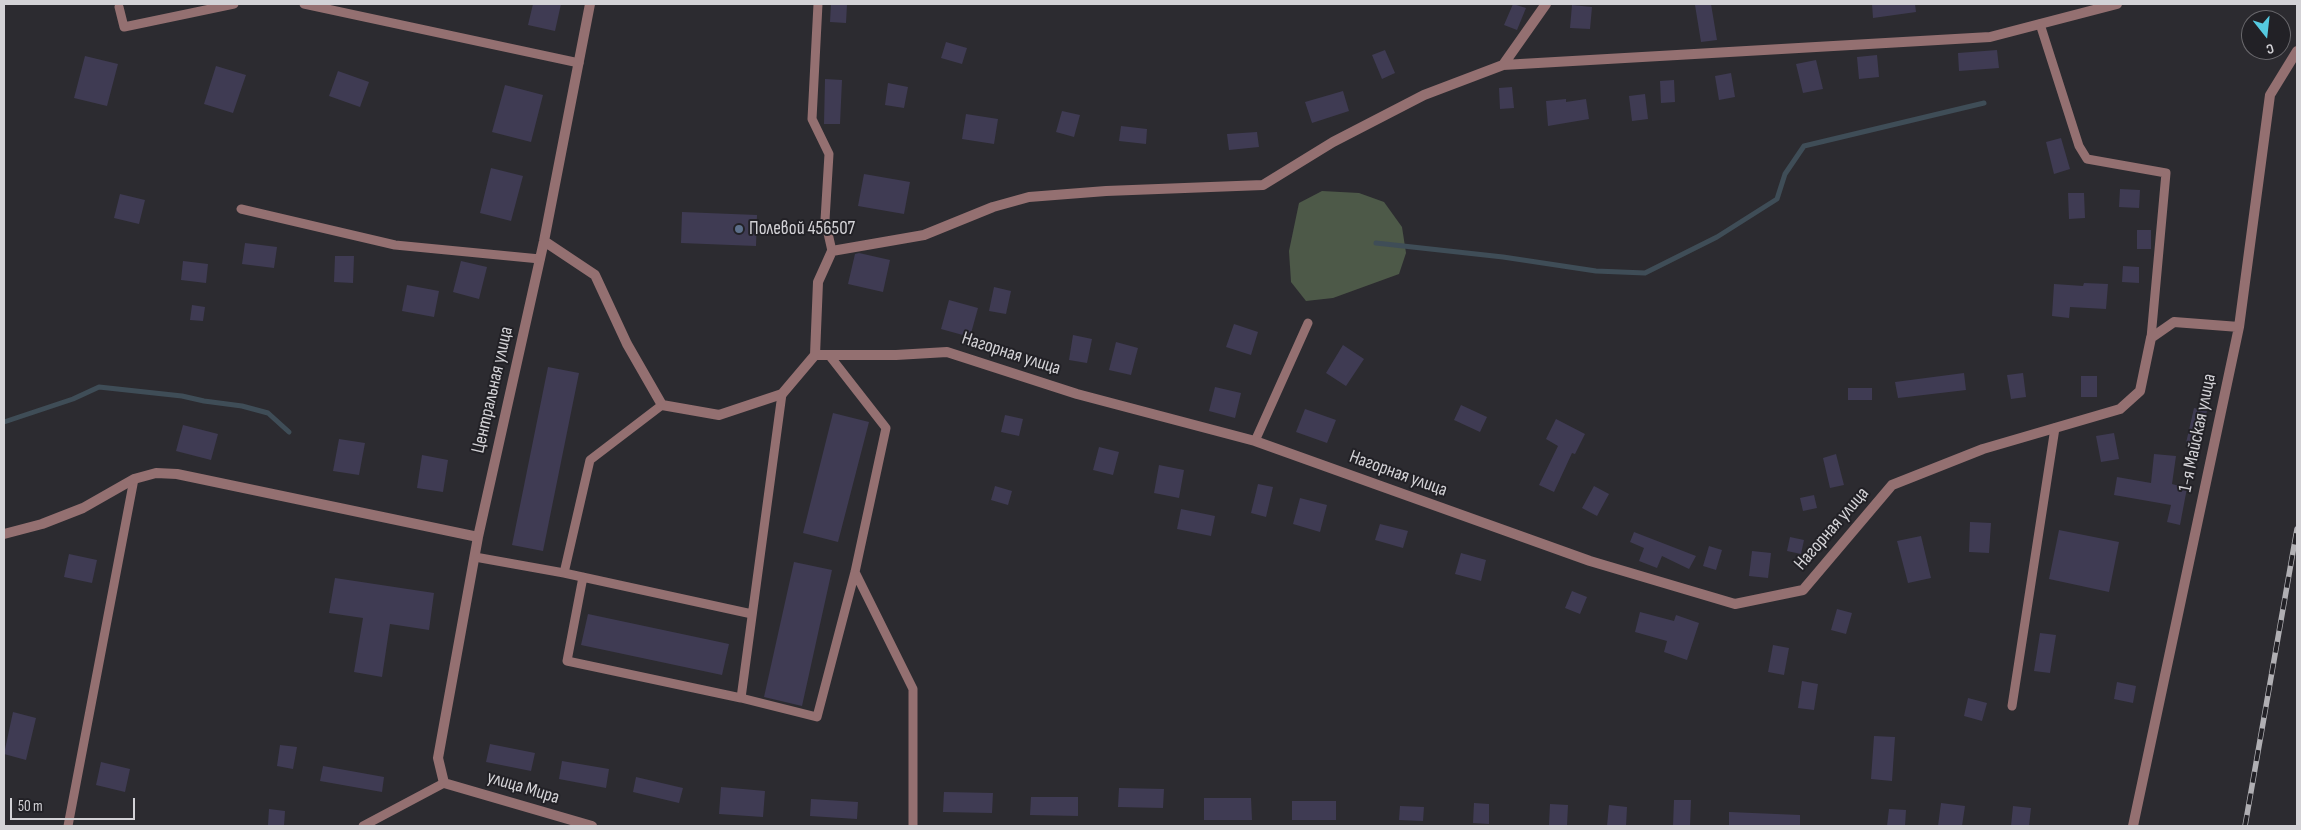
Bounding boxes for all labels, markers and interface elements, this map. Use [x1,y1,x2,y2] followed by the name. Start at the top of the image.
[2241,10,2291,60] north arrow
[2264,40,2276,58] text: С
[749,218,855,240] place label: Полевой 456507
[733,223,745,235] marker: Полевой 456507
[467,324,519,456] street label: Центральная улица
[959,327,1063,381] street label: Нагорная улица
[2174,372,2222,494] street label: 1-я Майская улица
[1346,446,1450,502] street label: Нагорная улица
[1790,483,1874,575] street label: Нагорная улица
[484,766,562,810] street label: улица Мира
[12,788,138,820] scale bar
[18,797,43,816] text: 50 m

